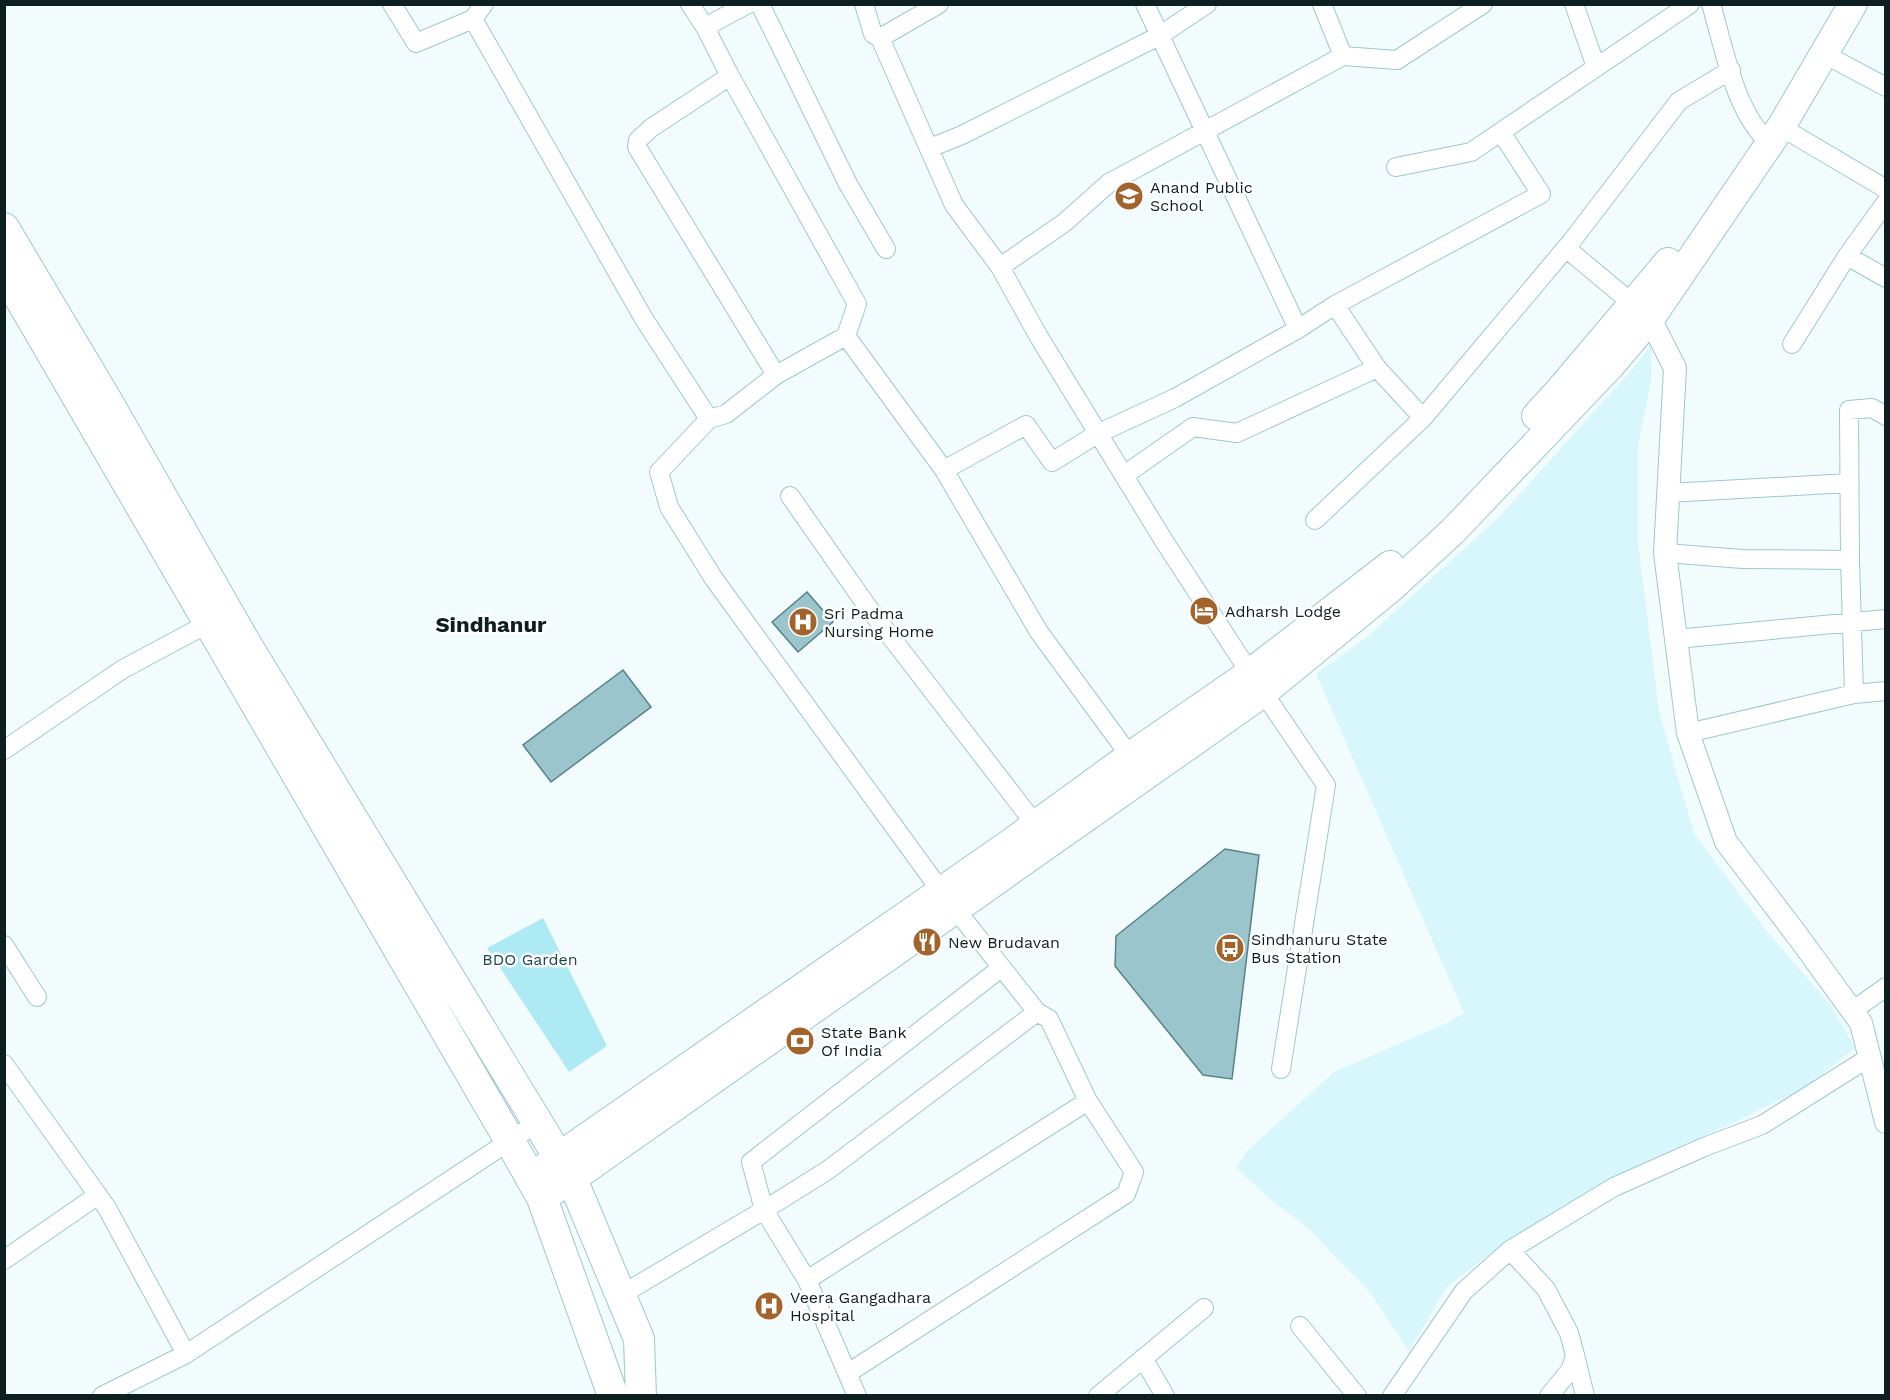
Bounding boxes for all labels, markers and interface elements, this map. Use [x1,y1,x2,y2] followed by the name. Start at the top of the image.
[1150,178,1253,215] place label: Anand Public School
[1113,180,1145,212] school or university icon: Anand Public School
[1188,595,1220,627] hotel icon: Adharsh Lodge
[1225,602,1341,621] place label: Adharsh Lodge
[824,604,934,641] place label: Sri Padma Nursing Home
[787,606,819,638] hospital icon: Sri Padma Nursing Home
[435,612,547,637] district label: Sindhanur
[911,926,943,958] restaurant icon: New Brudavan
[1251,930,1388,967] place label: Sindhanuru State Bus Station
[1214,932,1246,964] bus stop icon: Sindhanuru State Bus Station
[948,933,1060,952] place label: New Brudavan
[482,950,578,969] park label: BDO Garden
[821,1023,907,1060] place label: State Bank Of India
[784,1025,816,1057] bank icon: State Bank Of India
[790,1288,931,1325] place label: Veera Gangadhara Hospital
[753,1290,785,1322] hospital icon: Veera Gangadhara Hospital

